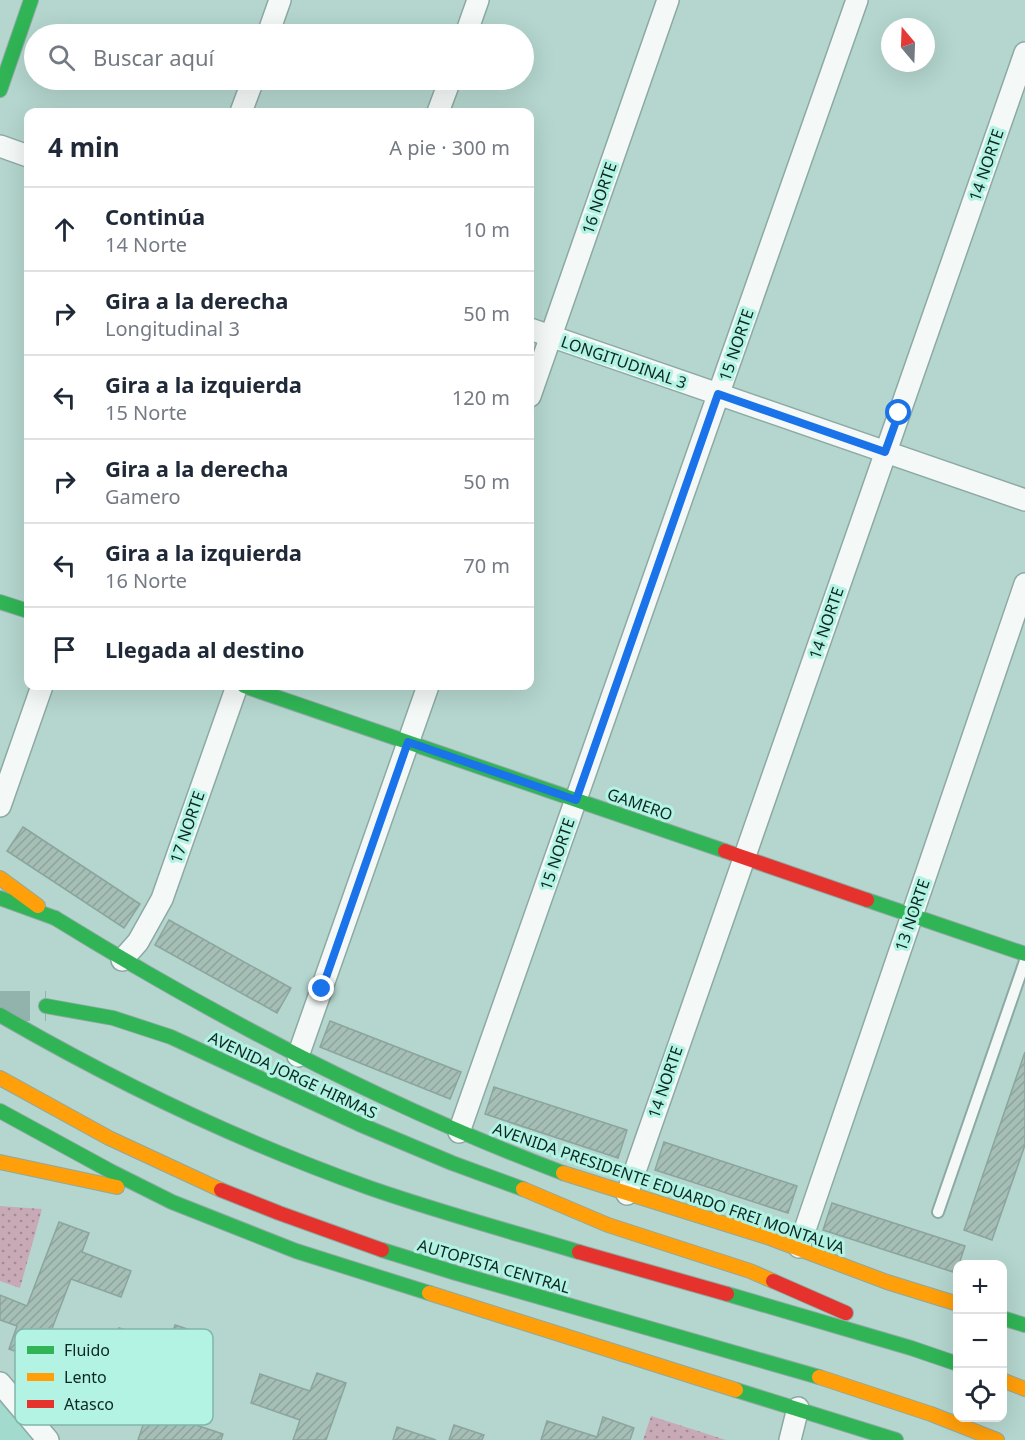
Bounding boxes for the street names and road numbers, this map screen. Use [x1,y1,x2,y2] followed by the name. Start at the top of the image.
[963,126,1009,204] street label: 14 NORTE
[576,159,622,237] street label: 16 NORTE
[713,306,759,384] street label: 15 NORTE
[558,330,690,394] street label: LONGITUDINAL 3
[803,584,849,662] street label: 14 NORTE
[604,783,676,825] street label: GAMERO
[164,788,210,866] street label: 17 NORTE
[534,815,580,893] street label: 15 NORTE
[889,876,935,954] street label: 13 NORTE
[205,1026,381,1124] street label: AVENIDA JORGE HIRMAS
[642,1043,688,1121] street label: 14 NORTE
[490,1117,849,1259] street label: AVENIDA PRESIDENTE EDUARDO FREI MONTALVA
[415,1234,573,1298] street label: AUTOPISTA CENTRAL

